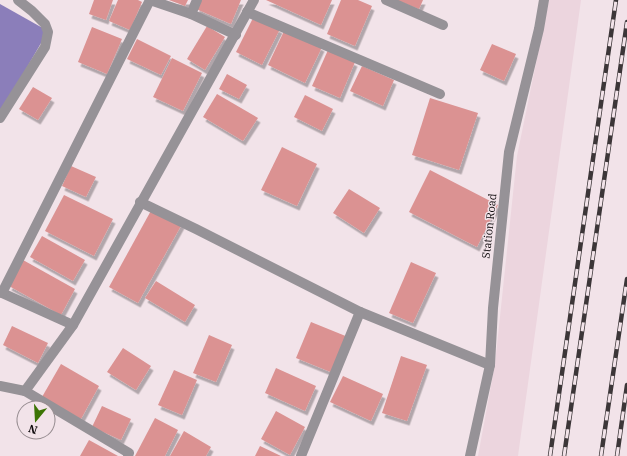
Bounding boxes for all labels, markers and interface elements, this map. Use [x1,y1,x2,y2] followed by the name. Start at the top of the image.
[479,192,499,259] street label: Station Road
[16,400,56,440] north arrow
[26,421,39,438] text: N

